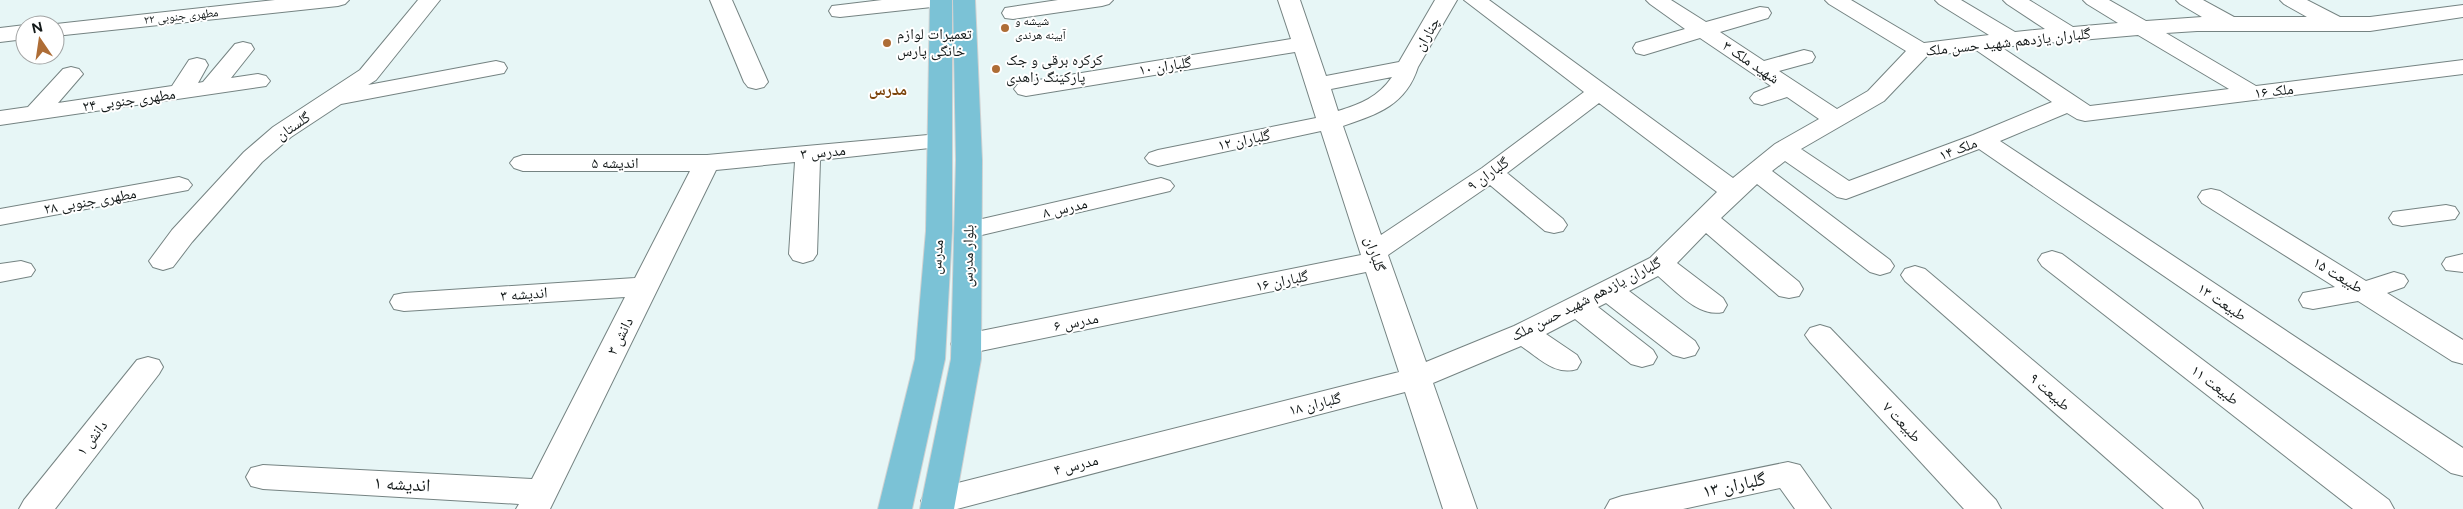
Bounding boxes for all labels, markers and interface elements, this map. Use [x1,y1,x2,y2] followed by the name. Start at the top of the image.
[143,5,219,27] street label: مطهری جنوبی ۲۲
[1015,14,1066,42] place label: شیشه و آیینه هرندی
[1410,14,1445,55] street label: چناران
[15,15,65,65] north arrow
[30,18,44,37] text: N
[999,22,1011,34] marker: شیشه و آیینه هرندی
[1924,24,2092,61] street label: گلباران یازدهم شهید حسن ملک
[897,25,972,61] place label: تعمیرات لوازم خانگی پارس
[881,37,893,49] marker: تعمیرات لوازم خانگی پارس
[1719,37,1783,88] street label: ۳ شهید ملک
[1006,51,1103,87] place label: کرکره برقی و جک پارکینگ زاهدی
[1137,53,1193,80] street label: گلباران ۱۰
[990,63,1002,75] marker: کرکره برقی و جک پارکینگ زاهدی
[869,80,907,99] district label: مدرس
[2253,80,2295,102] street label: ملک ۱۶
[81,85,177,116] street label: مطهری جنوبی ۲۴
[272,108,315,145] street label: گلستان
[1216,126,1273,155] street label: گلباران ۱۲
[1936,133,1980,164] street label: ملک ۱۴
[800,141,847,164] street label: مدرس ۳
[1464,153,1513,196] street label: ۹ گلباران
[591,154,639,172] street label: اندیشه ۵
[42,184,138,219] street label: ۲۸ مطهری جنوبی
[1041,194,1090,223] street label: مدرس ۸
[958,224,979,288] street label: بلوار مدرس
[1360,234,1390,275] street label: گلباران
[927,239,948,275] street label: مدرس
[1508,253,1665,346] street label: گلباران یازدهم شهید حسن ملک
[2310,253,2366,297] street label: طبیعت ۱۵
[1254,267,1311,296] street label: گلباران ۱۶
[2194,279,2250,325] street label: طبیعت ۱۳
[500,283,548,305] street label: اندیشه ۳
[1052,309,1100,336] street label: مدرس ۶
[603,314,638,358] street label: دانش ۳
[2187,361,2243,409] street label: طبیعت ۱۱
[2026,369,2074,415] street label: طبیعت ۹
[1287,389,1344,420] street label: گلباران ۱۸
[1879,398,1925,446] street label: طبیعت ۷
[73,417,112,460] street label: دانش ۱
[1052,451,1101,480] street label: مدرس ۴
[1700,467,1768,502] street label: ۱۳ گلباران
[373,472,431,496] street label: اندیشه ۱

